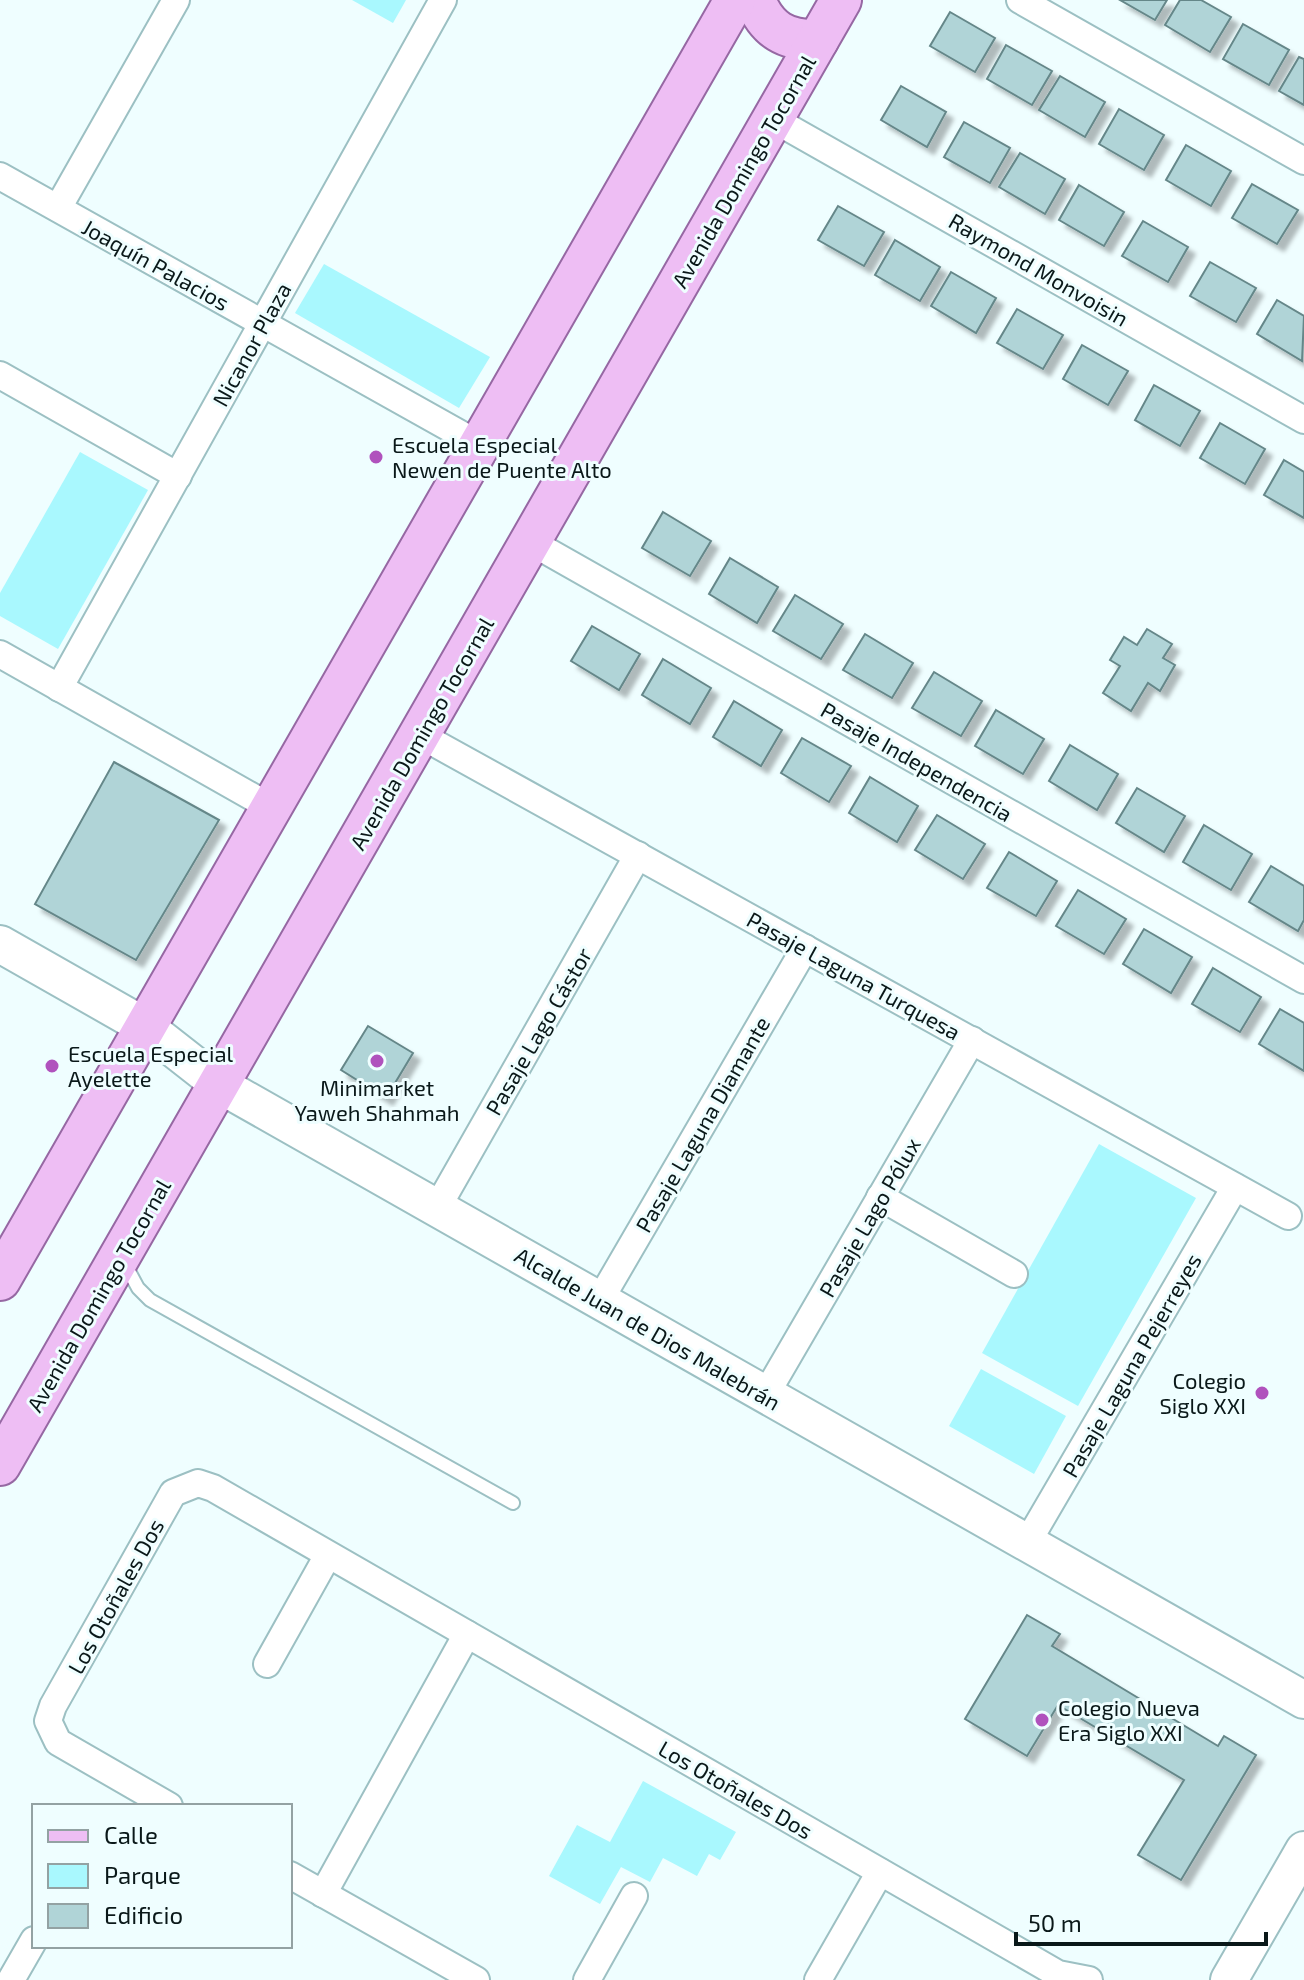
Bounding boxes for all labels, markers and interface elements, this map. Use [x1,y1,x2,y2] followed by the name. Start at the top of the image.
[666,50,821,292] street label: Avenida Domingo Tocornal
[945,207,1133,331] street label: Raymond Monvoisin
[78,213,234,315] street label: Joaquín Palacios
[206,278,296,410] street label: Nicanor Plaza
[392,431,612,482] place label: Escuela Especial Newen de Puente Alto
[367,448,385,466] marker: Escuela Especial Newen de Puente Alto
[344,612,499,854] street label: Avenida Domingo Tocornal
[816,696,1017,827] street label: Pasaje Independencia
[742,905,965,1045] street label: Pasaje Laguna Turquesa
[480,943,597,1120] street label: Pasaje Lago Cástor
[630,1011,775,1237] street label: Pasaje Laguna Diamante
[68,1040,233,1091] place label: Escuela Especial Ayelette
[368,1052,386,1070] marker: Minimarket Yaweh Shahmah
[43,1057,61,1075] marker: Escuela Especial Ayelette
[294,1074,460,1125] place label: Minimarket Yaweh Shahmah
[813,1132,926,1302] street label: Pasaje Lago Pólux
[21,1174,176,1416] street label: Avenida Domingo Tocornal
[511,1241,785,1415] street label: Alcalde Juan de Dios Malebrán
[1056,1249,1207,1482] street label: Pasaje Laguna Pejerreyes
[1159,1367,1246,1418] place label: Colegio Siglo XXI
[1253,1384,1271,1402] marker: Colegio Siglo XXI
[62,1514,168,1678] street label: Los Otoñales Dos
[1058,1694,1200,1745] place label: Colegio Nueva Era Siglo XXI
[1033,1711,1051,1729] marker: Colegio Nueva Era Siglo XXI
[655,1734,817,1844] street label: Los Otoñales Dos
[32,1804,292,1948] legend
[104,1820,158,1849] text: Calle
[104,1860,181,1889] text: Parque
[1016,1896,1266,1946] scale bar
[104,1900,183,1929] text: Edificio
[1028,1908,1082,1937] text: 50 m

